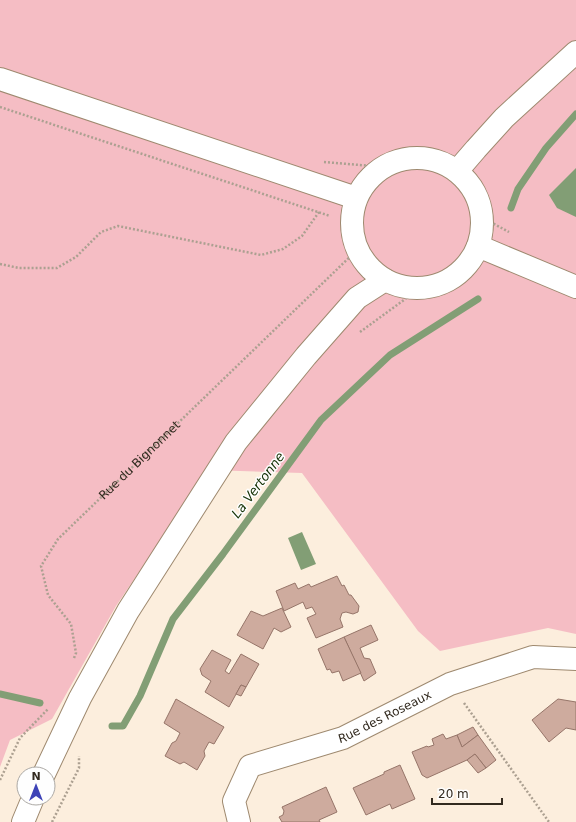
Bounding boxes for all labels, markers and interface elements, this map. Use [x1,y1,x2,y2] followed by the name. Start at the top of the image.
[96,418,183,502] street label: Rue du Bignonnet
[228,449,288,521] water label: La Vertonne
[337,688,434,746] street label: Rue des Roseaux
[16,766,56,806] north arrow
[31,770,41,783] text: N
[432,780,502,806] scale bar
[438,787,469,801] text: 20 m

